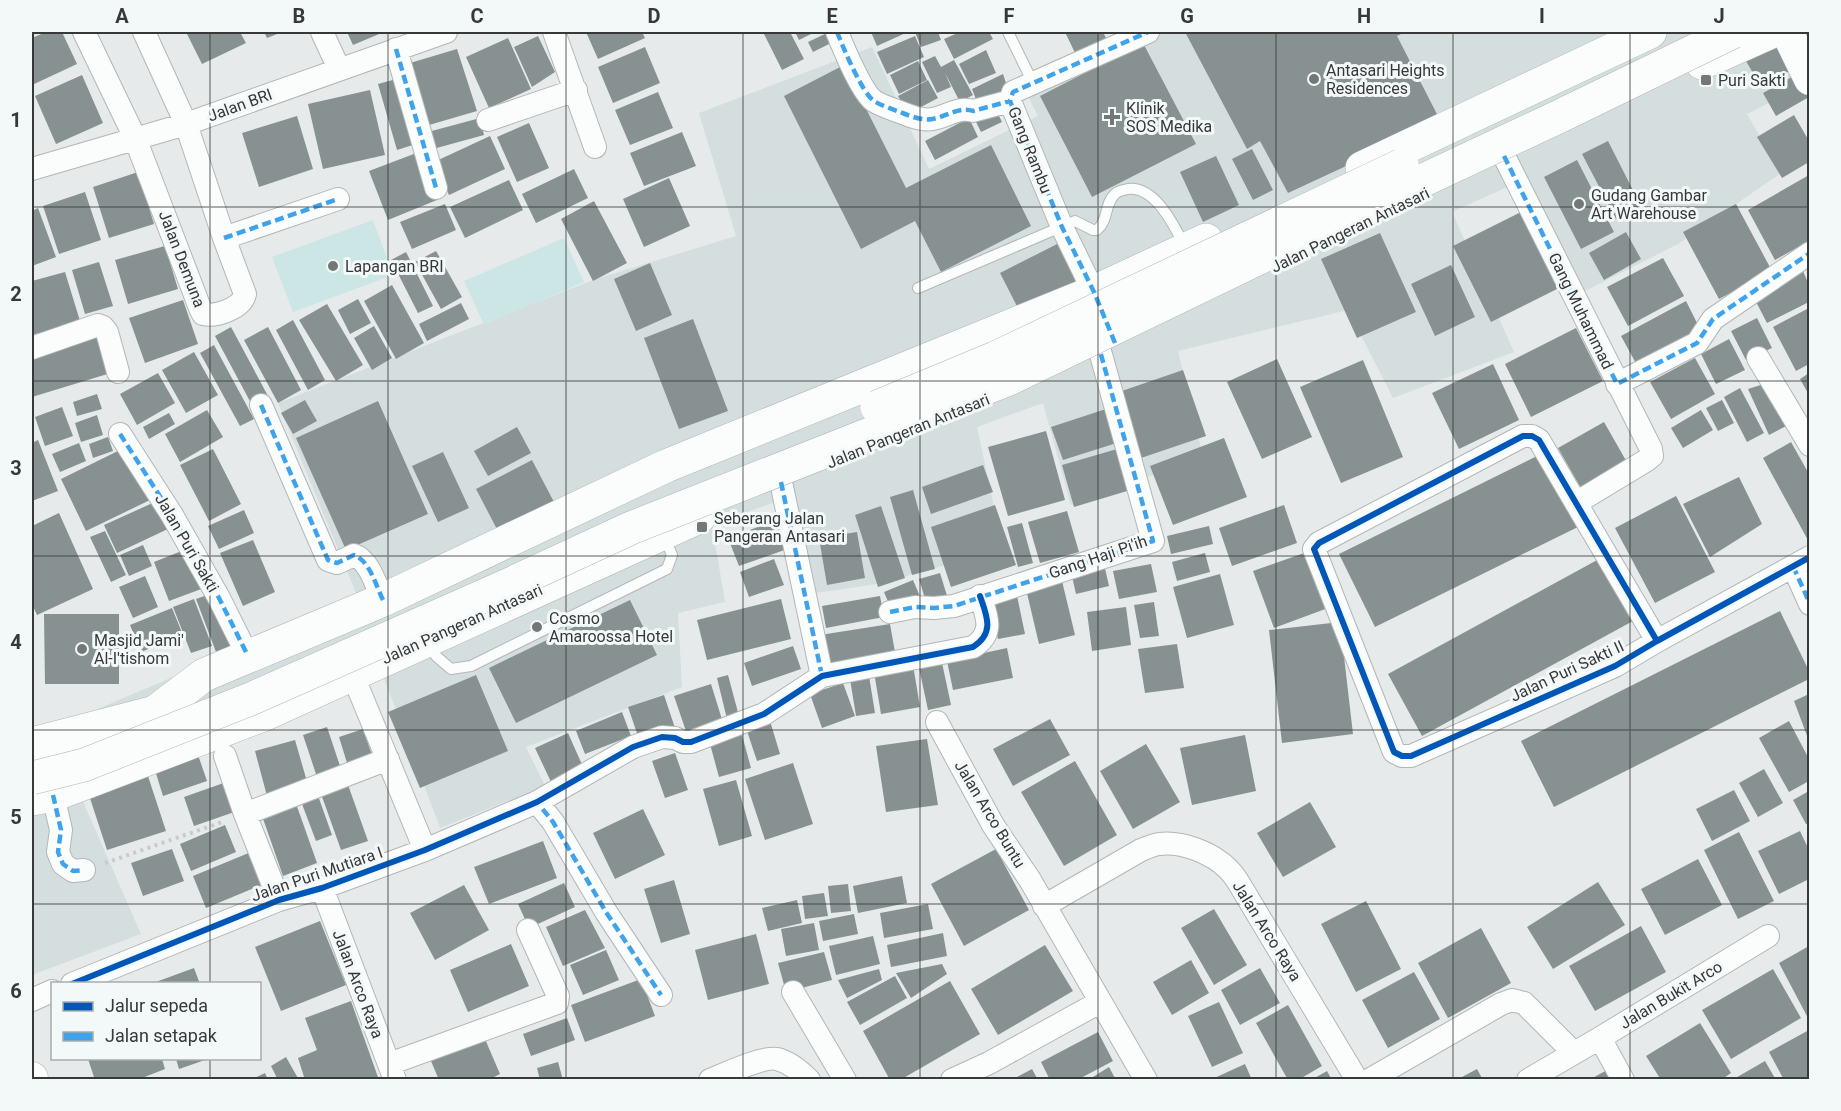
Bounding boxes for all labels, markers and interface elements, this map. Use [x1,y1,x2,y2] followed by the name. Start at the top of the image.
[115,4,129,28] text: A
[293,4,305,28] text: B
[470,4,484,28] text: C
[648,4,661,28] text: D
[826,4,838,28] text: E
[1004,4,1015,28] text: F
[1180,4,1194,28] text: G
[1357,4,1371,28] text: H
[1539,4,1545,28] text: I
[1713,4,1725,28] text: J
[1326,61,1445,98] place label: Antasari Heights Residences
[1718,71,1786,90] place label: Puri Sakti
[1307,72,1321,86] marker: Antasari Heights Residences
[1699,73,1713,87] marker: Puri Sakti
[205,85,275,125] street label: Jalan BRI
[1126,99,1212,136] place label: Klinik SOS Medika
[1004,104,1056,196] street label: Gang Rambu
[10,108,22,132] text: 1
[1103,108,1121,126] marker: Klinik SOS Medika
[1268,183,1432,277] street label: Jalan Pangeran Antasari
[1591,186,1708,223] place label: Gudang Gambar Art Warehouse
[1572,197,1586,211] marker: Gudang Gambar Art Warehouse
[155,208,209,310] street label: Jalan Demuna
[1545,250,1617,372] street label: Gang Muhammad
[345,257,444,276] place label: Lapangan BRI
[326,259,340,273] marker: Lapangan BRI
[10,282,22,306] text: 2
[824,390,992,472] street label: Jalan Pangeran Antasari
[10,456,22,480] text: 3
[151,490,223,596] street label: Jalan Puri Sakti
[714,509,845,546] place label: Seberang Jalan Pangeran Antasari
[695,520,709,534] marker: Seberang Jalan Pangeran Antasari
[1046,531,1150,583] street label: Gang Haji Pi'ih
[379,580,545,668] street label: Jalan Pangeran Antasari
[549,609,673,646] place label: Cosmo Amaroossa Hotel
[530,620,544,634] marker: Cosmo Amaroossa Hotel
[10,630,22,654] text: 4
[94,631,184,668] place label: Masjid Jami' Al-I'tishom
[1507,636,1627,706] street label: Jalan Puri Sakti II
[75,642,89,656] marker: Masjid Jami' Al-I'tishom
[950,757,1030,871] street label: Jalan Arco Buntu
[10,805,22,829] text: 5
[249,843,385,905] street label: Jalan Puri Mutiara I
[1229,877,1305,985] street label: Jalan Arco Raya
[329,927,387,1041] street label: Jalan Arco Raya
[1616,957,1726,1033] street label: Jalan Bukit Arco
[10,979,22,1003] text: 6
[51,982,261,1060] legend
[105,995,208,1016] text: Jalur sepeda
[105,1025,218,1046] text: Jalan setapak

